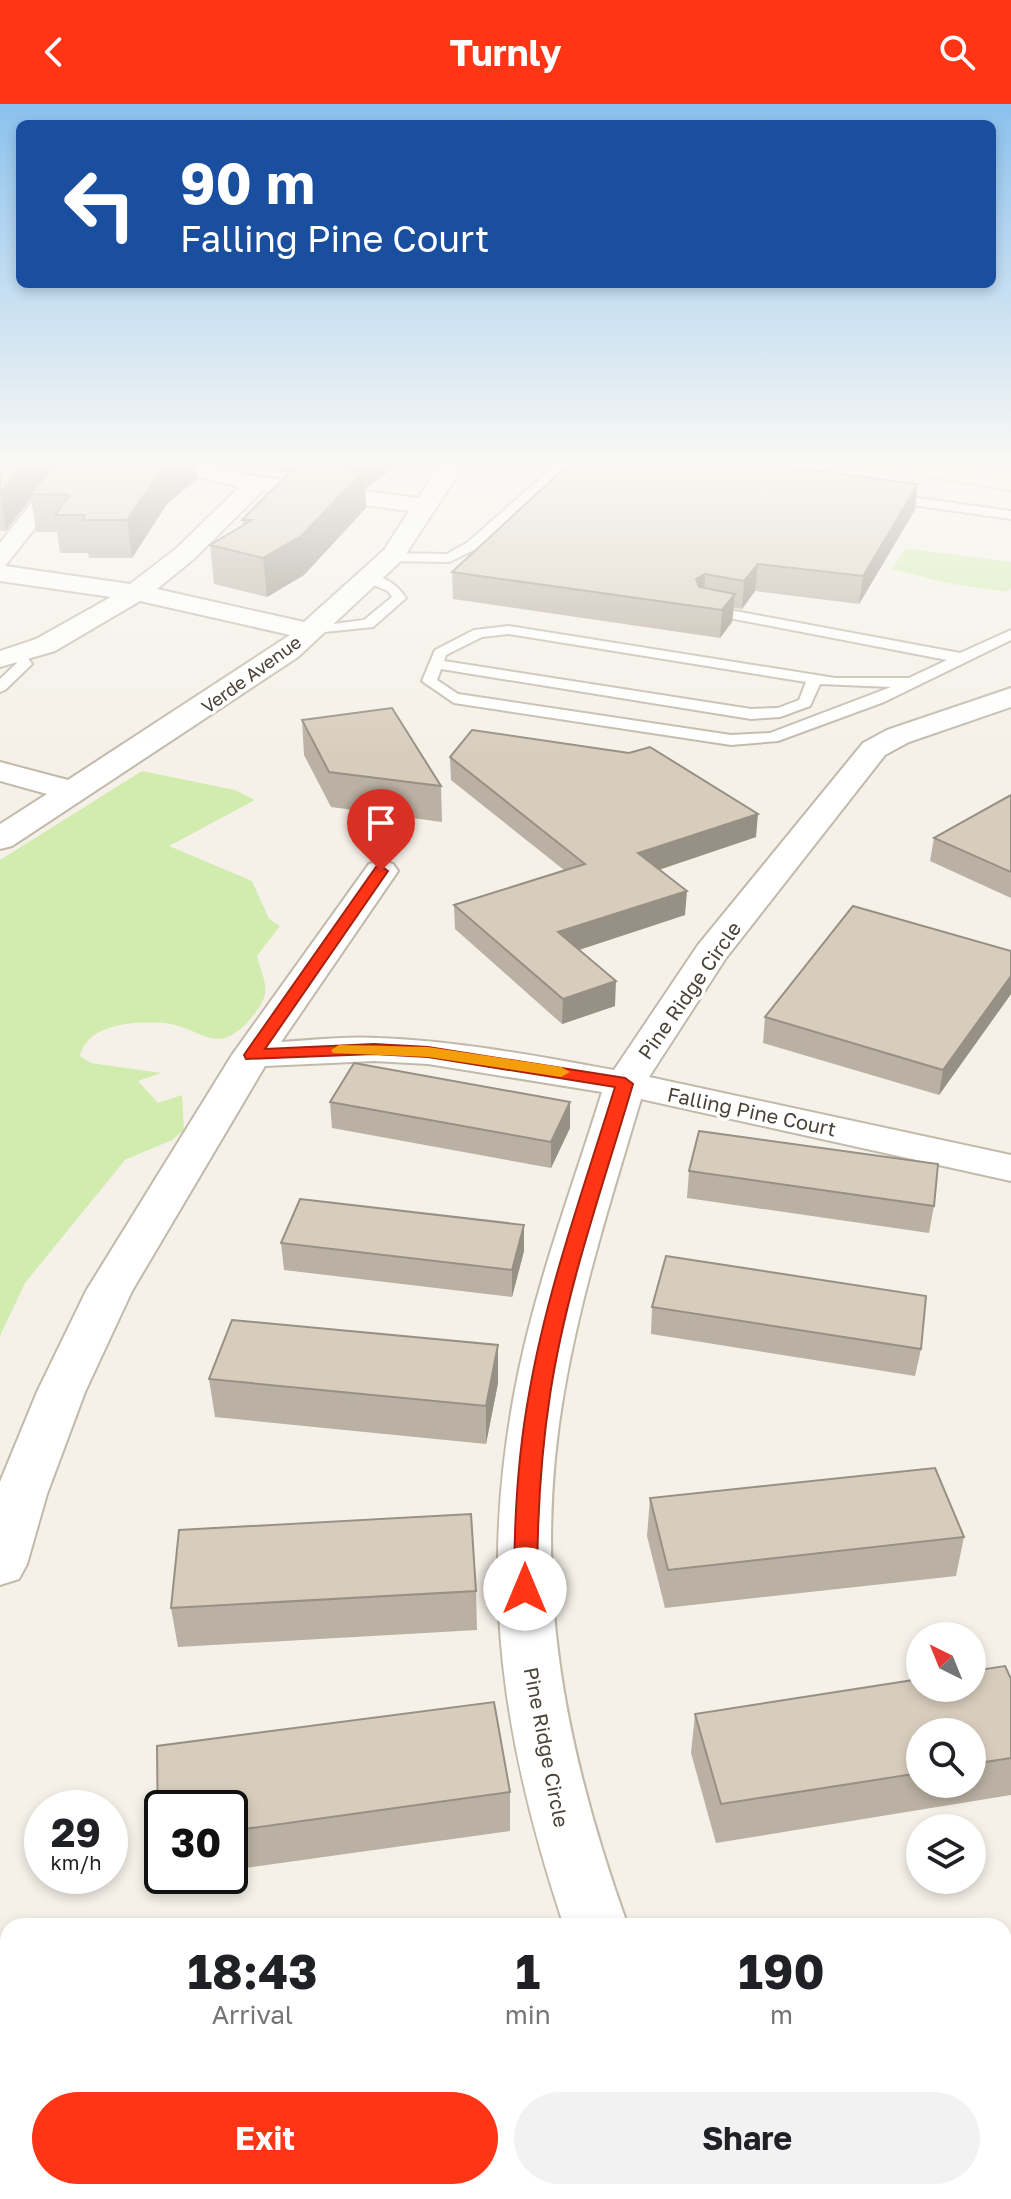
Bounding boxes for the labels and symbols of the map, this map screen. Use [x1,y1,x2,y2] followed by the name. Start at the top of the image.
[197,630,305,718] street label: Verde Avenue
[347,789,415,871] pin
[632,916,746,1064] street label: Pine Ridge Circle
[665,1081,839,1141] street label: Falling Pine Court
[483,1547,567,1631] position arrow
[906,1622,986,1702] north arrow
[520,1665,574,1829] street label: Pine Ridge Circle
[144,1790,248,1894] speed limit sign: 30

